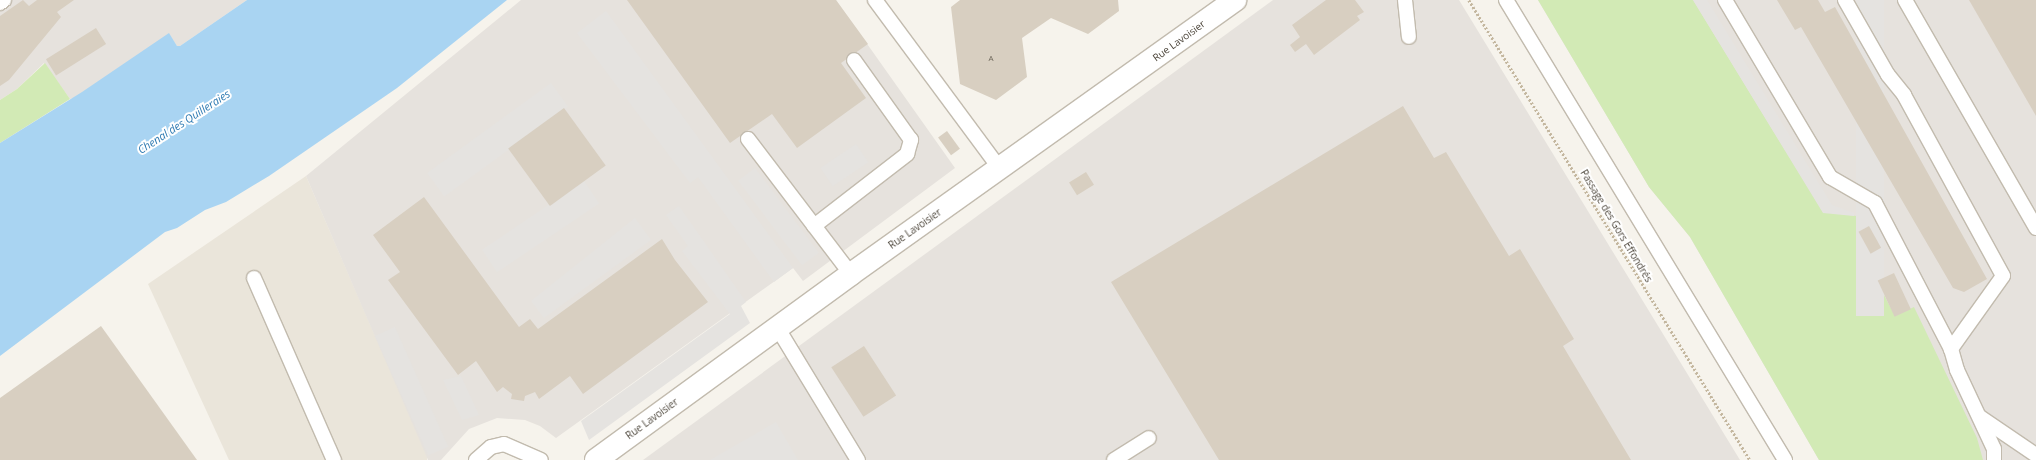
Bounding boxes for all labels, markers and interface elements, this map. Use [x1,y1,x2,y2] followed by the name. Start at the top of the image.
[1150,18,1208,64] street label: Rue Lavoisier
[988,53,994,63] house number: A
[135,87,233,157] water label: Chenal des Quilleraies
[1578,168,1654,284] street label: Passage des Gors Effondrés
[886,206,944,252] street label: Rue Lavoisier
[623,396,681,442] street label: Rue Lavoisier

